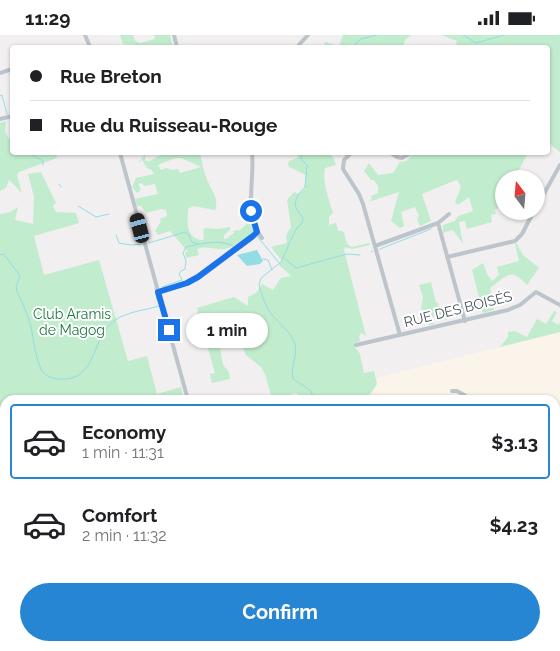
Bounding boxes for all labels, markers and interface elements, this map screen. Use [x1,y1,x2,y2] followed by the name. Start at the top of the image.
[25,7,70,29] text: 11:29
[60,65,162,87] text: Rue Breton
[60,114,278,136] text: Rue du Ruisseau-Rouge
[495,170,545,220] north arrow
[495,170,545,220] map controls
[240,200,262,222] route start
[128,212,151,244] car
[402,287,514,330] street label: RUE DES BOISÉS
[33,306,111,338] park label: Club Aramis de Magog
[186,313,269,347] callout: 1 min
[158,319,180,341] route end
[207,321,247,340] text: 1 min
[22,419,67,464] icon: car
[82,421,166,443] text: Economy
[491,431,538,453] text: $3.13
[82,443,164,462] text: 1 min · 11:31
[22,502,67,547] icon: car
[82,504,157,526] text: Comfort
[490,514,538,536] text: $4.23
[82,526,167,545] text: 2 min · 11:32
[20,583,540,641] button: Confirm

